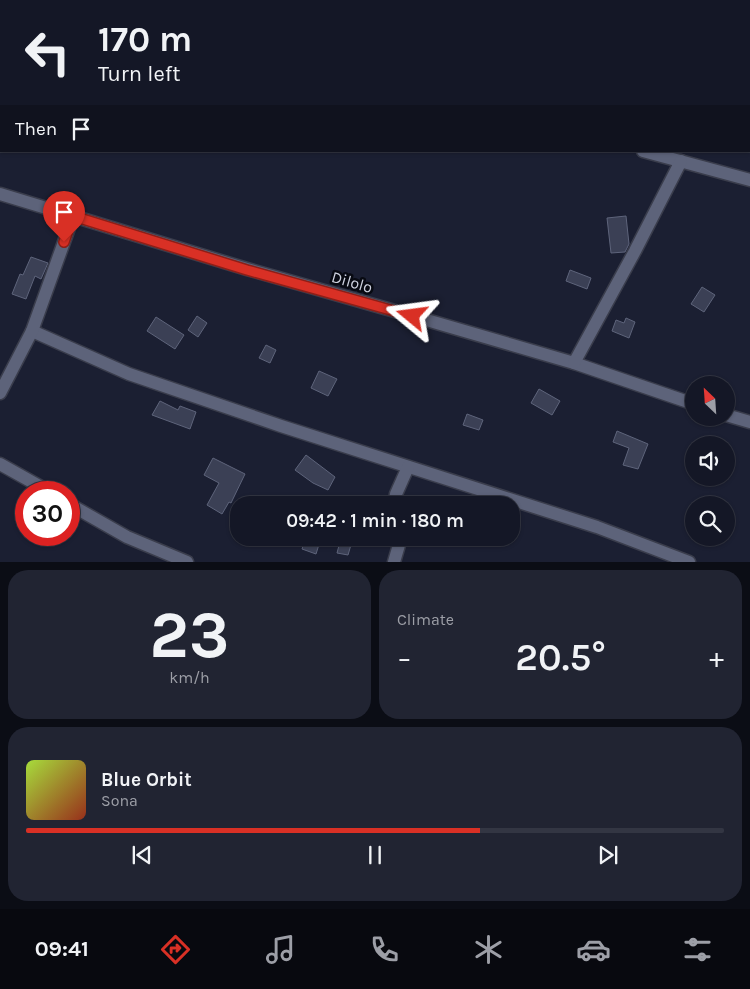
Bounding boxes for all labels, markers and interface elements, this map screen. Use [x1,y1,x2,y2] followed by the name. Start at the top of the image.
[98,19,192,60] text: 170 m
[15,20,80,85] icon: left
[98,61,181,87] text: Turn left
[67,115,95,143] icon: arrive
[15,118,57,140] text: Then
[43,191,85,242] pin
[50,198,78,226] icon: arrive
[329,267,375,297] street label: Dilolo
[385,289,437,341] position arrow
[685,376,735,426] north arrow
[685,376,735,546] map controls
[685,436,735,486] button: sound
[15,481,80,546] speed limit sign: 30
[685,496,735,546] button: search
[286,510,464,532] text: 09:42 · 1 min · 180 m
[150,597,229,673] text: 23
[397,610,454,629] text: Climate
[515,635,606,680] text: 20.5°
[397,641,412,674] text: −
[709,641,724,674] text: +
[169,668,210,687] text: km/h
[101,769,192,791] text: Blue Orbit
[101,791,138,810] text: Sona
[128,841,156,869] icon: previous
[361,841,389,869] icon: pause
[594,841,622,869] icon: next
[158,932,193,967] icon: directions
[263,932,298,967] icon: music
[367,932,402,967] icon: phone
[471,932,506,967] icon: climate
[576,932,611,967] icon: car
[680,932,715,967] icon: filters
[35,936,89,962] text: 09:41

